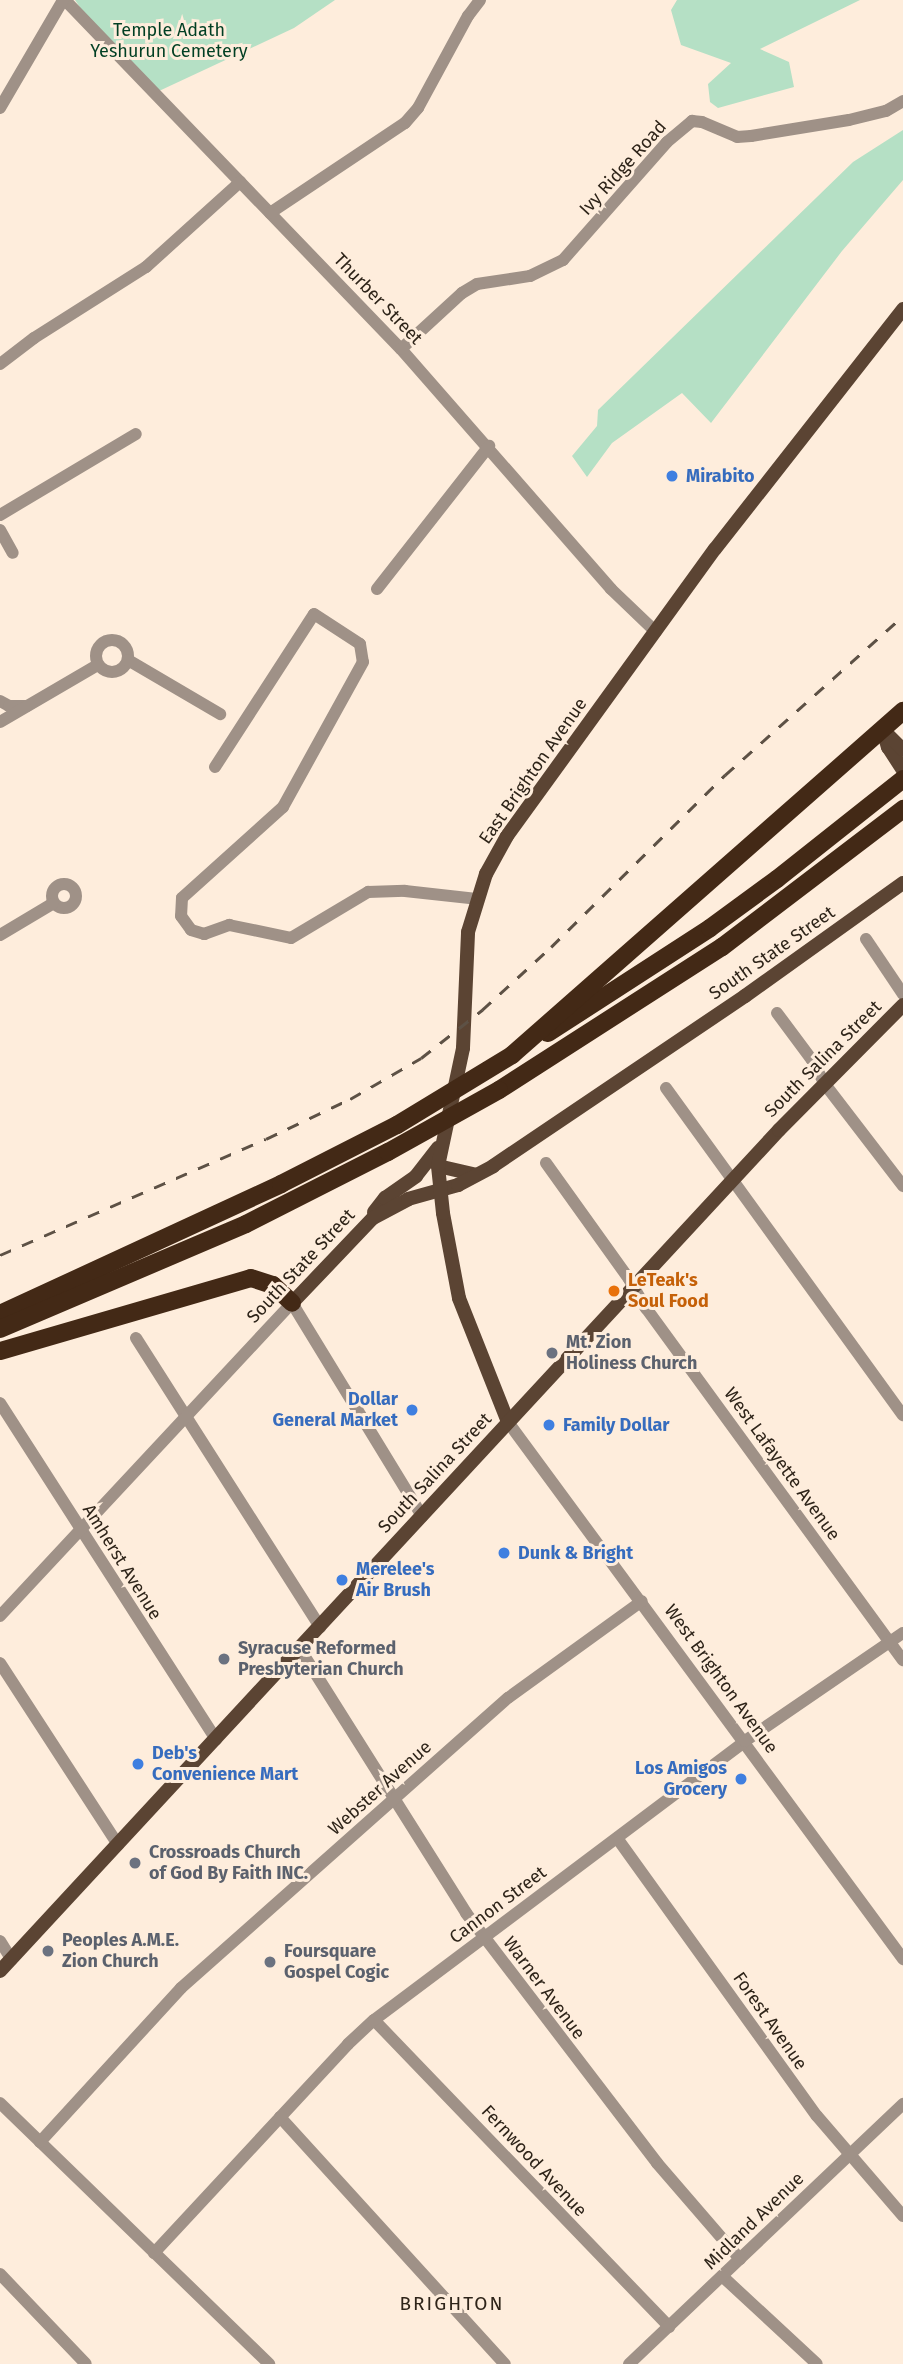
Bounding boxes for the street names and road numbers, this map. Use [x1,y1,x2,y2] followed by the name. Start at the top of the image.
[575,116,671,220] street label: Ivy Ridge Road
[329,249,427,349] street label: Thurber Street
[474,694,592,848] street label: East Brighton Avenue
[705,902,839,1004] street label: South State Street
[760,996,886,1122] street label: South Salina Street
[243,1204,359,1328] street label: South State Street
[719,1383,845,1545] street label: West Lafayette Avenue
[374,1408,496,1538] street label: South Salina Street
[78,1500,166,1624] street label: Amherst Avenue
[660,1600,782,1758] street label: West Brighton Avenue
[324,1736,436,1840] street label: Webster Avenue
[445,1862,551,1948] street label: Cannon Street
[498,1932,590,2044] street label: Warner Avenue
[728,1968,812,2074] street label: Forest Avenue
[477,2101,591,2221] street label: Fernwood Avenue
[700,2168,808,2274] street label: Midland Avenue

